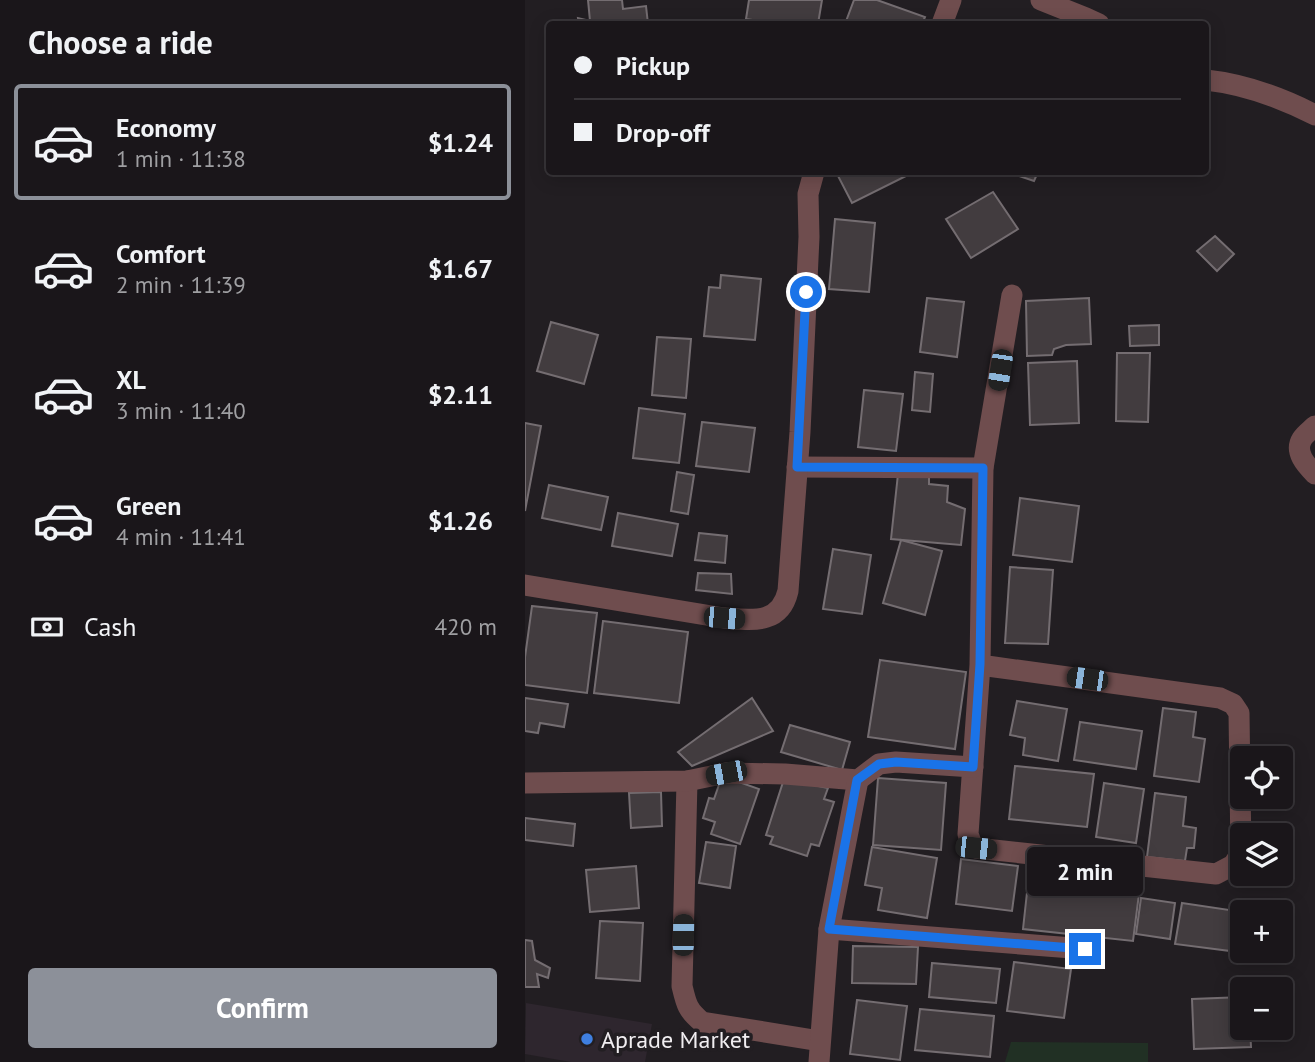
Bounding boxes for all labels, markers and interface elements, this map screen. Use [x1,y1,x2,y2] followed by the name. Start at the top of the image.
[28,21,213,63] text: Choose a ride
[616,49,690,82] text: Pickup
[32,111,95,174] icon: car
[116,111,216,144] text: Economy
[616,116,710,149] text: Drop-off
[428,126,493,159] text: $1.24
[116,144,246,173] text: 1 min · 11:38
[32,237,95,300] icon: car
[116,237,206,270] text: Comfort
[428,252,493,285] text: $1.67
[116,270,246,299] text: 2 min · 11:39
[790,276,822,308] route start
[987,348,1014,392] car
[32,363,95,426] icon: car
[116,363,146,396] text: XL
[428,378,493,411] text: $2.11
[116,396,246,425] text: 3 min · 11:40
[32,489,95,552] icon: car
[116,489,181,522] text: Green
[428,504,493,537] text: $1.26
[116,522,246,551] text: 4 min · 11:41
[703,606,746,630] car
[28,608,66,646] icon: cash
[84,610,136,643] text: Cash
[435,612,497,641] text: 420 m
[1065,666,1110,692] car
[1230,746,1293,1040] map controls
[1230,746,1293,809] button: locate
[704,759,749,787] car
[1230,823,1293,886] button: layers
[955,835,998,861] car
[1027,848,1143,897] callout: 2 min
[1057,857,1113,886] text: 2 min
[1230,900,1293,963] button: +
[673,914,694,956] car
[1069,933,1101,965] route end
[28,968,497,1048] button: Confirm
[1230,977,1293,1040] button: −
[601,1024,750,1055] place label: Aprade Market
[579,1031,595,1047] marker: Aprade Market

